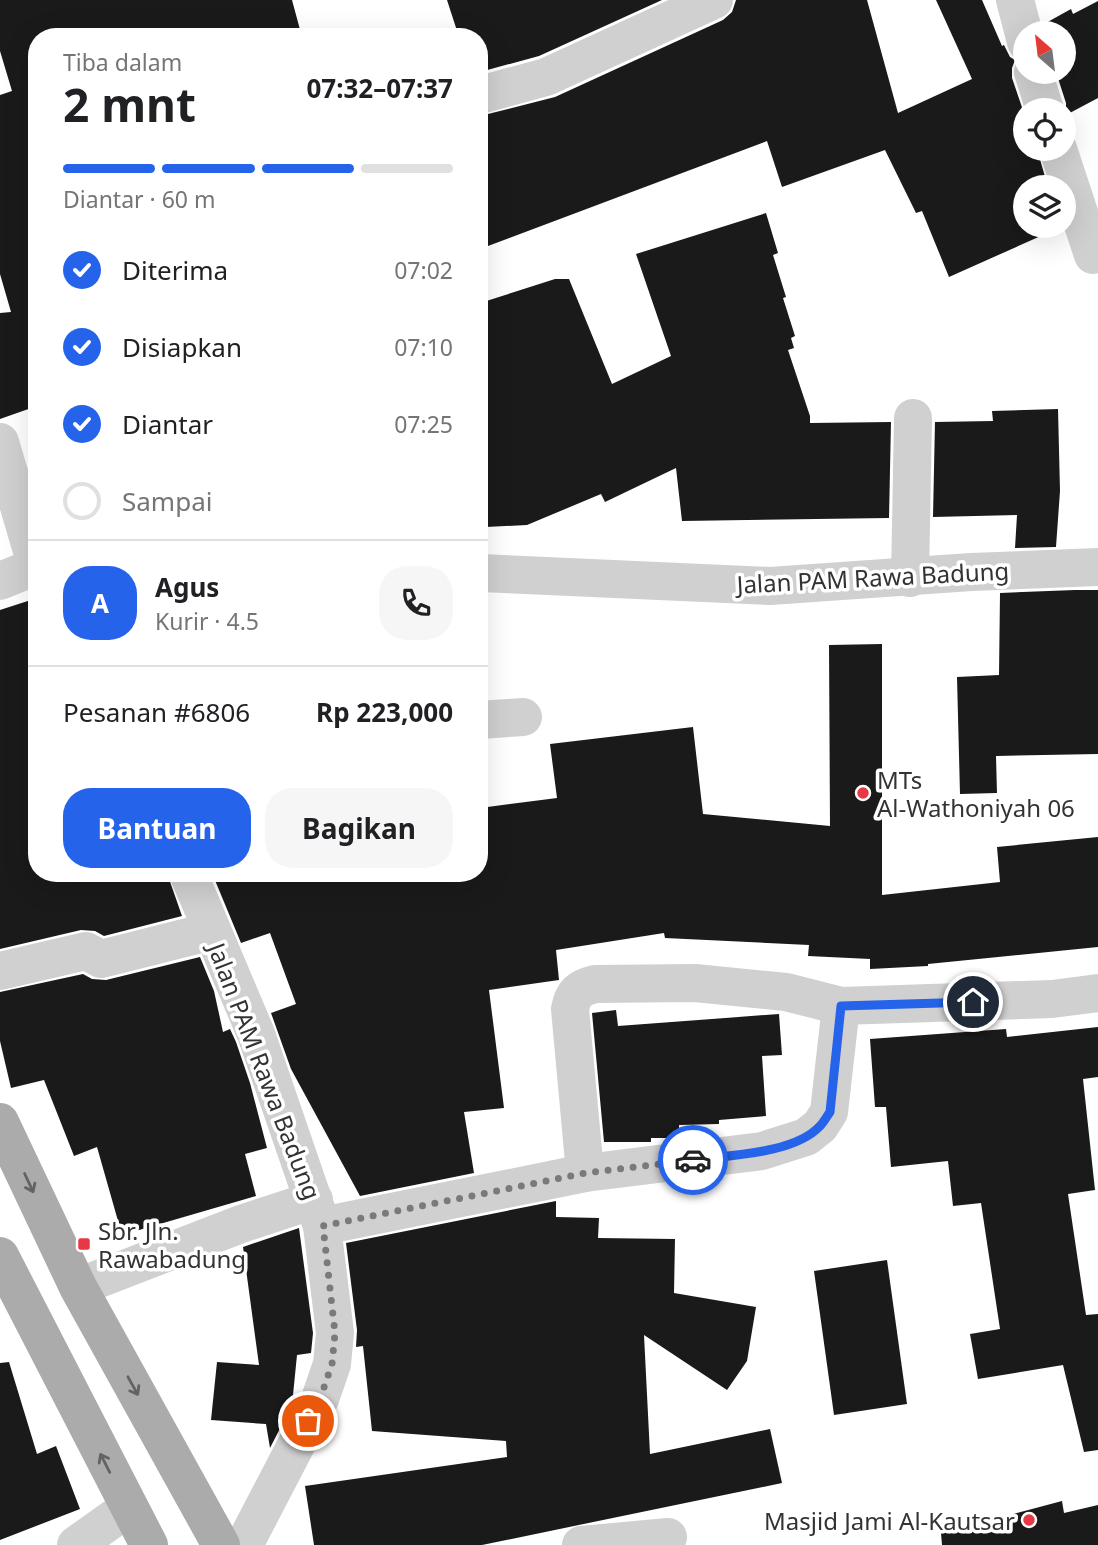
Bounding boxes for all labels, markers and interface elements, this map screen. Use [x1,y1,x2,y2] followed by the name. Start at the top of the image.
[1013,21,1076,84] north arrow
[1013,21,1076,238] map controls
[63,46,182,78] text: Tiba dalam
[306,70,453,106] text: 07:32–07:37
[63,73,196,135] text: 2 mnt
[1013,98,1076,161] button: locate
[1013,175,1076,238] button: layers
[63,183,215,215] text: Diantar · 60 m
[63,251,101,289] icon: check
[122,252,228,288] text: Diterima
[394,254,453,286] text: 07:02
[63,328,101,366] icon: check
[122,329,242,365] text: Disiapkan
[394,331,453,363] text: 07:10
[63,405,101,443] icon: check
[122,406,213,442] text: Diantar
[394,408,453,440] text: 07:25
[122,483,212,519] text: Sampai
[734,553,1010,601] street label: Jalan PAM Rawa Badung
[379,566,453,640] button: phone
[155,569,219,605] text: Agus
[91,585,109,621] text: A
[155,605,259,637] text: Kurir · 4.5
[63,694,250,730] text: Pesanan #6806
[316,694,453,730] text: Rp 223,000
[877,763,1075,824] place label: MTs Al-Wathoniyah 06
[855,785,871,801] marker: MTs Al-Wathoniyah 06
[63,788,251,868] button: Bantuan
[265,788,453,868] button: Bagikan
[200,936,329,1204] street label: Jalan PAM Rawa Badung
[943,972,1003,1032] pin
[954,983,992,1021] icon: home
[658,1125,728,1195] courier
[674,1141,712,1179] icon: car
[23,1172,36,1193] one-way arrow
[98,1214,246,1275] place label: Sbr. Jln. Rawabadung
[76,1236,92,1252] marker: Sbr. Jln. Rawabadung
[127,1375,140,1396] one-way arrow
[278,1391,338,1451] pin
[289,1402,327,1440] icon: bag
[98,1453,112,1474] one-way arrow
[764,1504,1015,1537] place label: Masjid Jami Al-Kautsar
[1021,1512,1037,1528] marker: Masjid Jami Al-Kautsar

